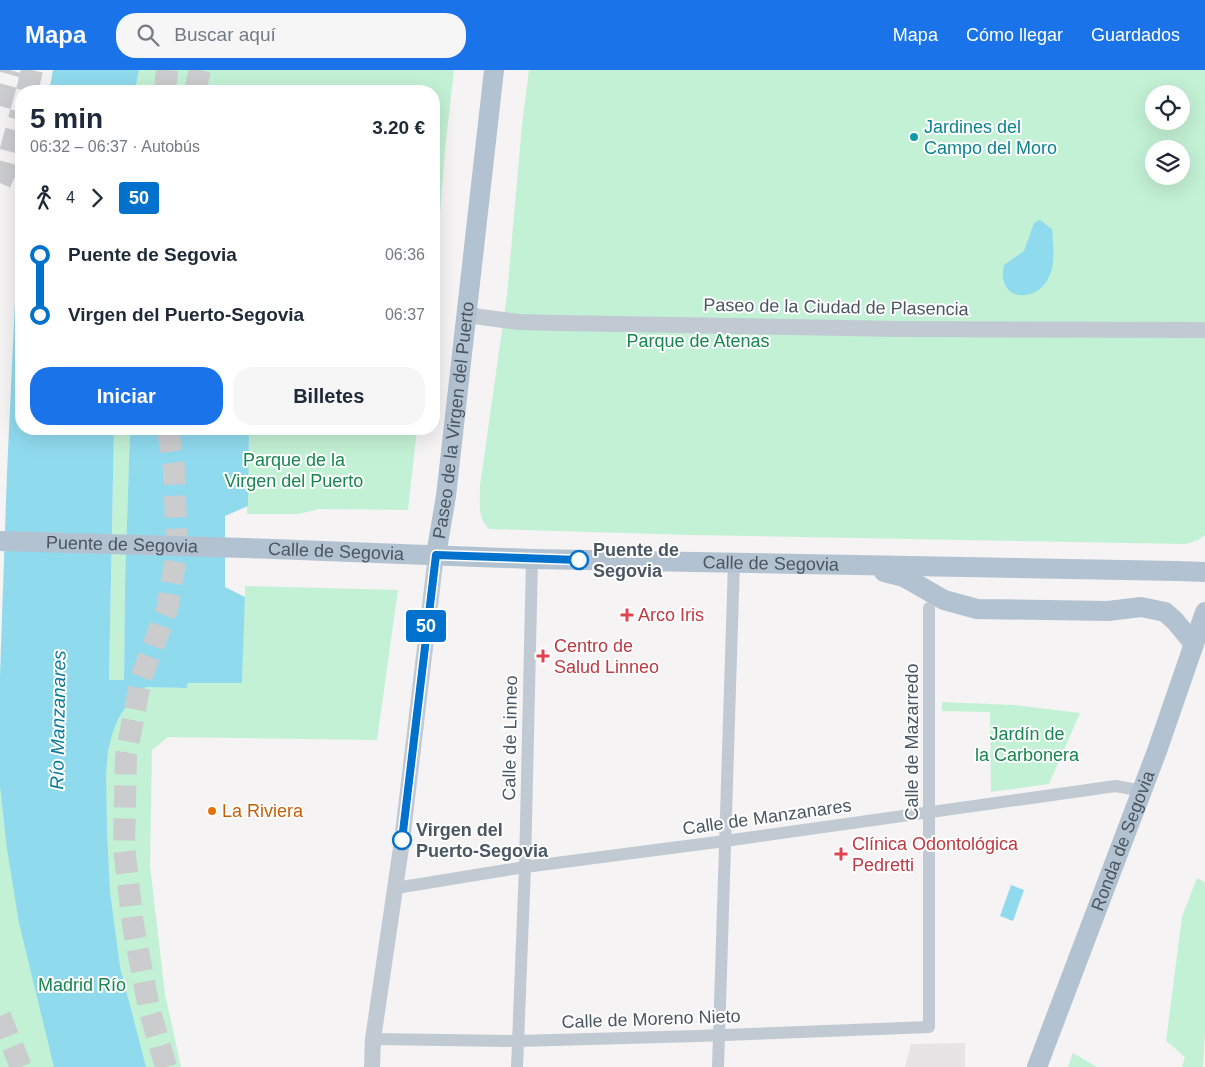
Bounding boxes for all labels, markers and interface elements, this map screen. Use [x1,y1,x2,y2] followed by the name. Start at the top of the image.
[116,13,466,58] search box
[25,21,86,48] text: Mapa
[134,21,162,49] icon: search
[174,24,276,45] text: Buscar aquí
[893,25,938,45] text: Mapa
[966,25,1063,45] text: Cómo llegar
[1091,25,1180,45] text: Guardados
[1145,85,1190,185] map controls
[1145,85,1190,130] button: locate
[30,103,103,134] text: 5 min
[372,117,425,138] text: 3.20 €
[924,117,1057,158] place label: Jardines del Campo del Moro
[908,131,920,143] marker: Jardines del Campo del Moro
[30,138,200,155] text: 06:32 – 06:37 · Autobús
[1145,140,1190,185] button: layers
[30,184,58,212] icon: walk
[83,184,111,212] icon: forward
[129,188,149,208] text: 50
[66,189,75,206] text: 4
[68,244,237,265] text: Puente de Segovia
[385,246,425,263] text: 06:36
[703,295,970,319] street label: Paseo de la Ciudad de Plasencia
[429,300,478,540] street label: Paseo de la Virgen del Puerto
[68,304,304,325] text: Virgen del Puerto-Segovia
[385,306,425,323] text: 06:37
[626,331,770,351] park label: Parque de Atenas
[30,367,223,425] button: Iniciar
[233,367,425,425] button: Billetes
[225,450,363,491] park label: Parque de la Virgen del Puerto
[46,532,199,557] street label: Puente de Segovia
[268,539,405,564] street label: Calle de Segovia
[593,540,679,581] place label: Puente de Segovia
[569,550,589,570] marker: Puente de Segovia
[702,552,840,575] street label: Calle de Segovia
[638,605,704,625] place label: Arco Iris
[620,608,634,622] marker: Arco Iris
[404,610,448,642] line badge: 50
[416,616,436,636] text: 50
[554,636,659,677] place label: Centro de Salud Linneo
[536,649,550,663] marker: Centro de Salud Linneo
[46,650,70,790] water label: Río Manzanares
[902,663,922,821] street label: Calle de Mazarredo
[499,675,521,801] street label: Calle de Linneo
[975,724,1080,765] park label: Jardín de la Carbonera
[1087,767,1159,914] street label: Ronda de Segovia
[681,795,853,839] street label: Calle de Manzanares
[222,801,304,821] place label: La Riviera
[206,805,218,817] marker: La Riviera
[416,820,549,861] place label: Virgen del Puerto-Segovia
[392,830,412,850] marker: Virgen del Puerto-Segovia
[852,834,1019,875] place label: Clínica Odontológica Pedretti
[834,847,848,861] marker: Clínica Odontológica Pedretti
[38,975,126,995] park label: Madrid Río
[561,1006,741,1032] street label: Calle de Moreno Nieto

